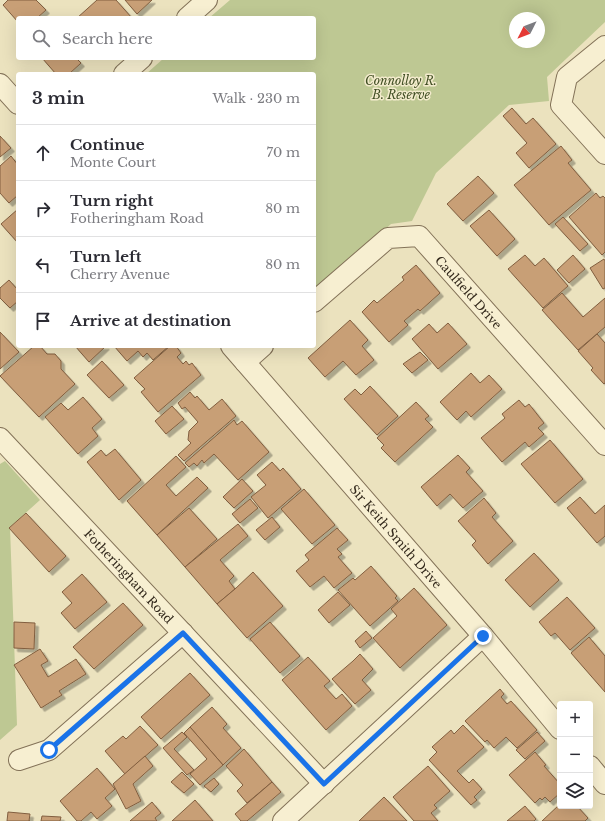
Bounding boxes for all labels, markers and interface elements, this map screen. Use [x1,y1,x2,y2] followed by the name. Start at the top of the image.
[509,12,545,48] north arrow
[16,16,316,60] search box
[30,27,52,49] icon: search
[62,29,153,48] text: Search here
[365,73,437,102] park label: Connolloy R. B. Reserve
[32,88,85,109] text: 3 min
[212,90,300,107] text: Walk · 230 m
[70,135,145,154] text: Continue
[32,142,54,164] icon: ahead
[267,144,300,161] text: 70 m
[70,154,156,171] text: Monte Court
[70,191,153,210] text: Turn right
[32,198,54,220] icon: right
[265,200,300,217] text: 80 m
[70,210,204,227] text: Fotheringham Road
[70,247,141,266] text: Turn left
[432,252,505,332] street label: Caulfield Drive
[32,254,54,276] icon: left
[265,256,300,273] text: 80 m
[70,266,170,283] text: Cherry Avenue
[32,310,54,332] icon: arrive
[70,311,231,330] text: Arrive at destination
[347,481,445,591] street label: Sir Keith Smith Drive
[81,526,177,626] street label: Fotheringham Road
[474,627,492,645] route end
[557,701,593,809] map controls
[557,701,593,737] button: +
[557,737,593,773] button: −
[40,741,58,759] route start
[557,773,593,809] button: layers

